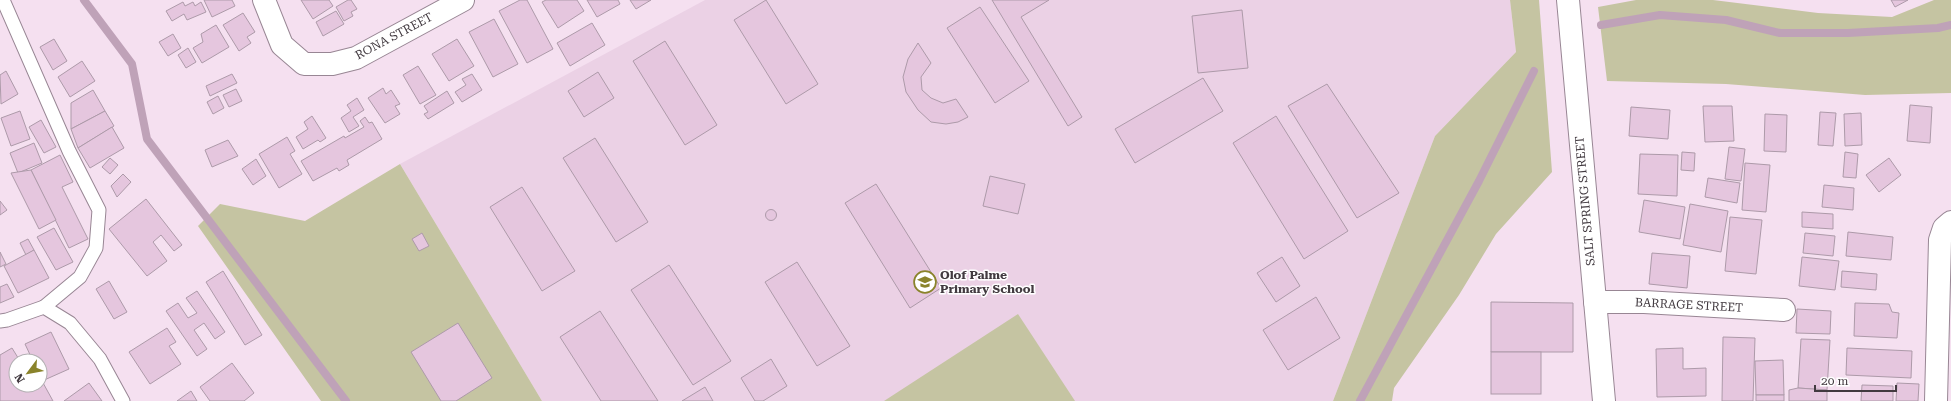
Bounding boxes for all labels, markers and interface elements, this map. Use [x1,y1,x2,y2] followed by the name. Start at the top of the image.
[353,10,435,62] street label: RONA STREET
[1572,135,1598,267] street label: SALT SPRING STREET
[940,268,1035,296] place label: Olof Palme Primary School
[912,269,938,295] school or university icon: Olof Palme Primary School
[1635,295,1743,315] street label: BARRAGE STREET
[8,353,48,393] north arrow
[1815,367,1896,393] scale bar
[12,371,28,385] text: N
[1821,374,1848,388] text: 20 m

